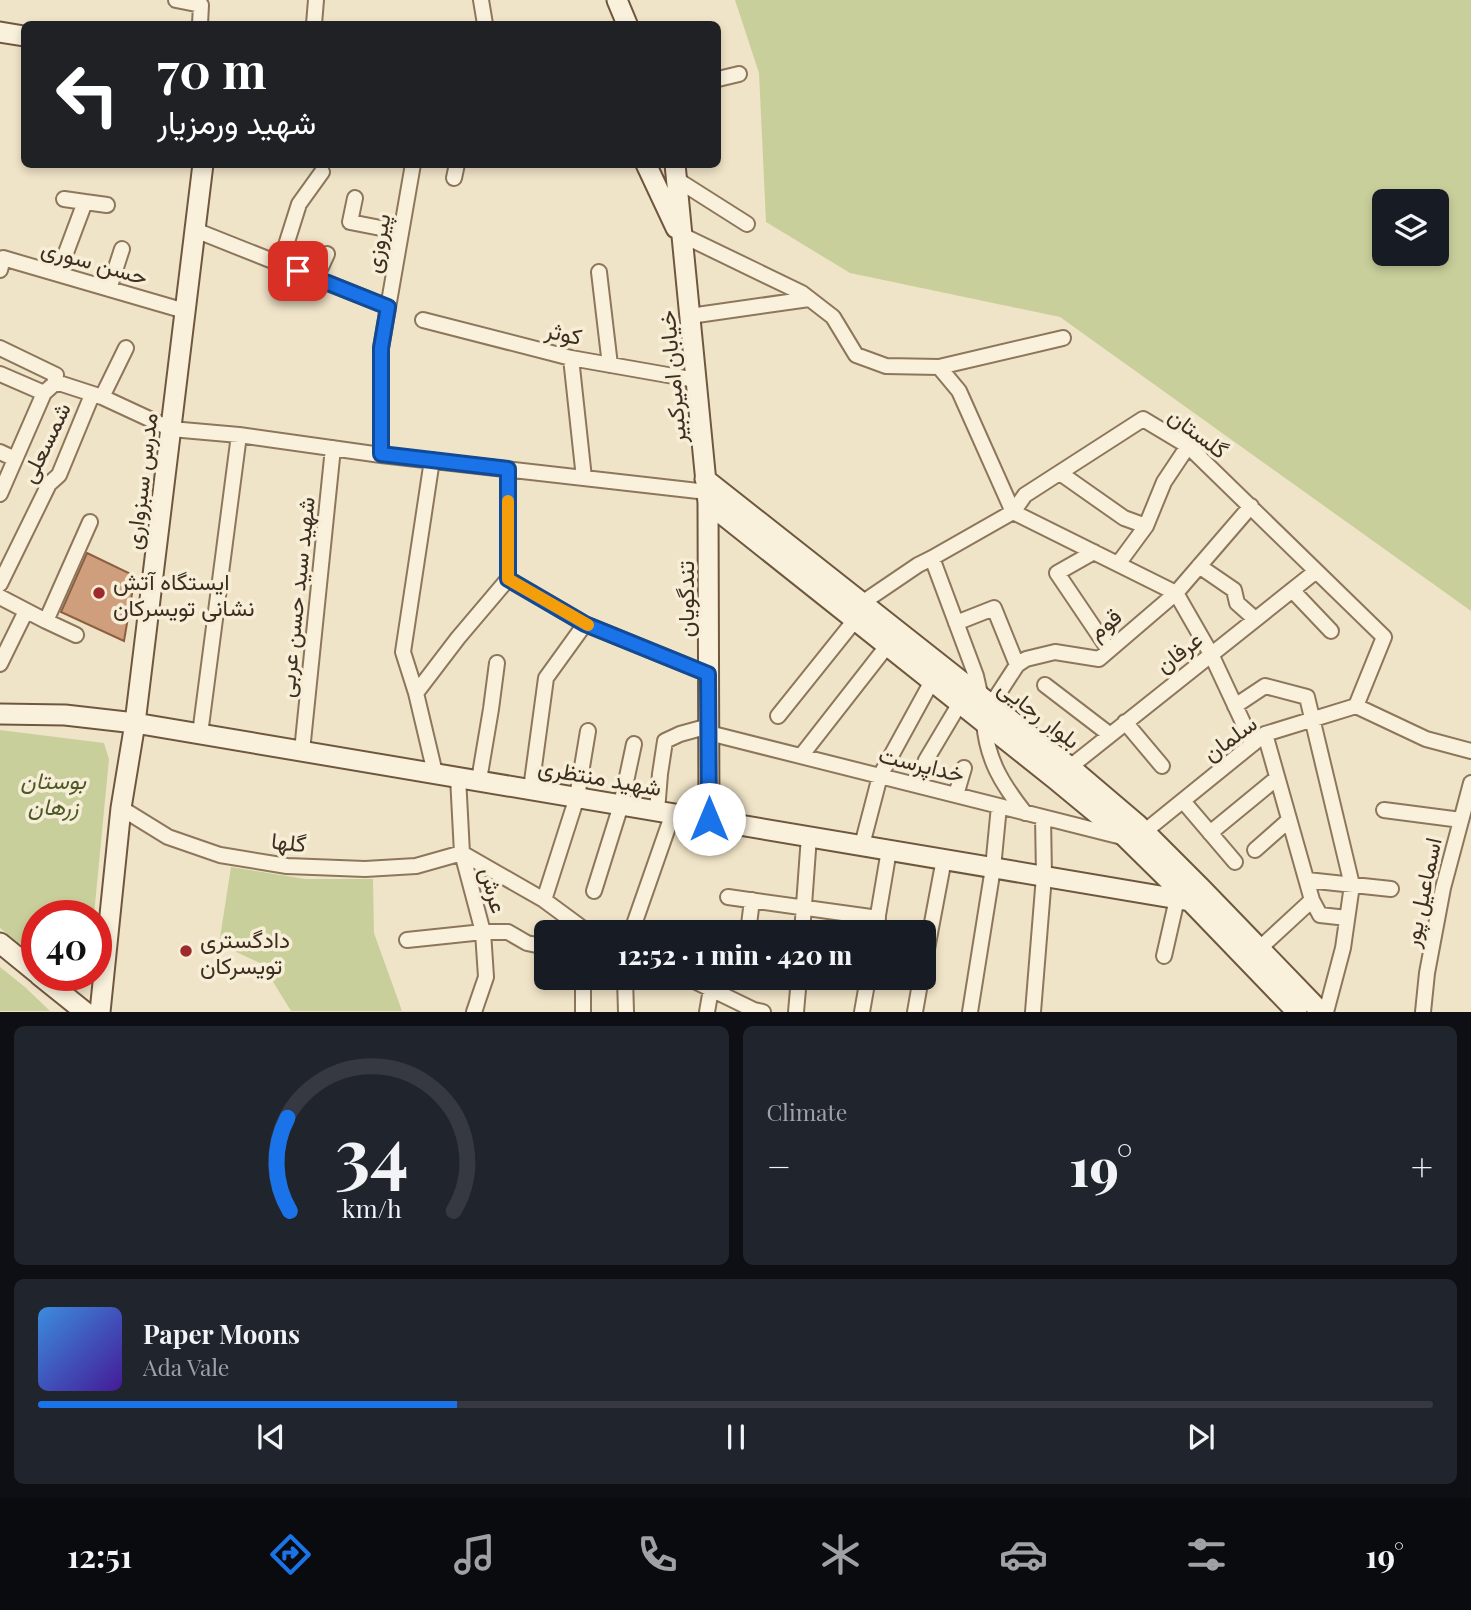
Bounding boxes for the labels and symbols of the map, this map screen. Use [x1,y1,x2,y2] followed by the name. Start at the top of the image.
[356,211,398,276] street label: پیروزی
[38,231,152,292] street label: حسن سوری
[268,241,328,301] pin
[650,309,693,446] street label: خیابان امیرکبیر
[542,313,585,352] street label: کوثر
[11,396,77,488] street label: شمسعلی
[1163,399,1235,465] street label: گلستان
[116,411,165,551] street label: مدرس سبزواری
[269,495,322,699] street label: شهید سید حسن عربی
[669,561,701,637] street label: تندگویان
[113,565,255,623] place label: ایستگاه آتش نشانی تویسرکان
[91,585,107,601] marker: ایستگاه آتش نشانی تویسرکان
[1081,600,1128,647] street label: قوم
[1148,623,1208,680] street label: عرفان
[992,671,1087,756] street label: بلوار رجایی
[1196,707,1262,767] street label: سلمان
[875,737,968,791] street label: خداپرست
[536,750,664,803] street label: شهید منتظری
[20,764,87,822] park label: بوستان زرهان
[672,782,746,856] position arrow
[270,824,308,859] street label: گلها
[1394,834,1450,951] street label: اسماعیل پور
[473,864,516,917] street label: عرش
[21,900,112,991] speed limit sign: 40
[200,923,290,981] place label: دادگستری تویسرکان
[178,943,194,959] marker: دادگستری تویسرکان

